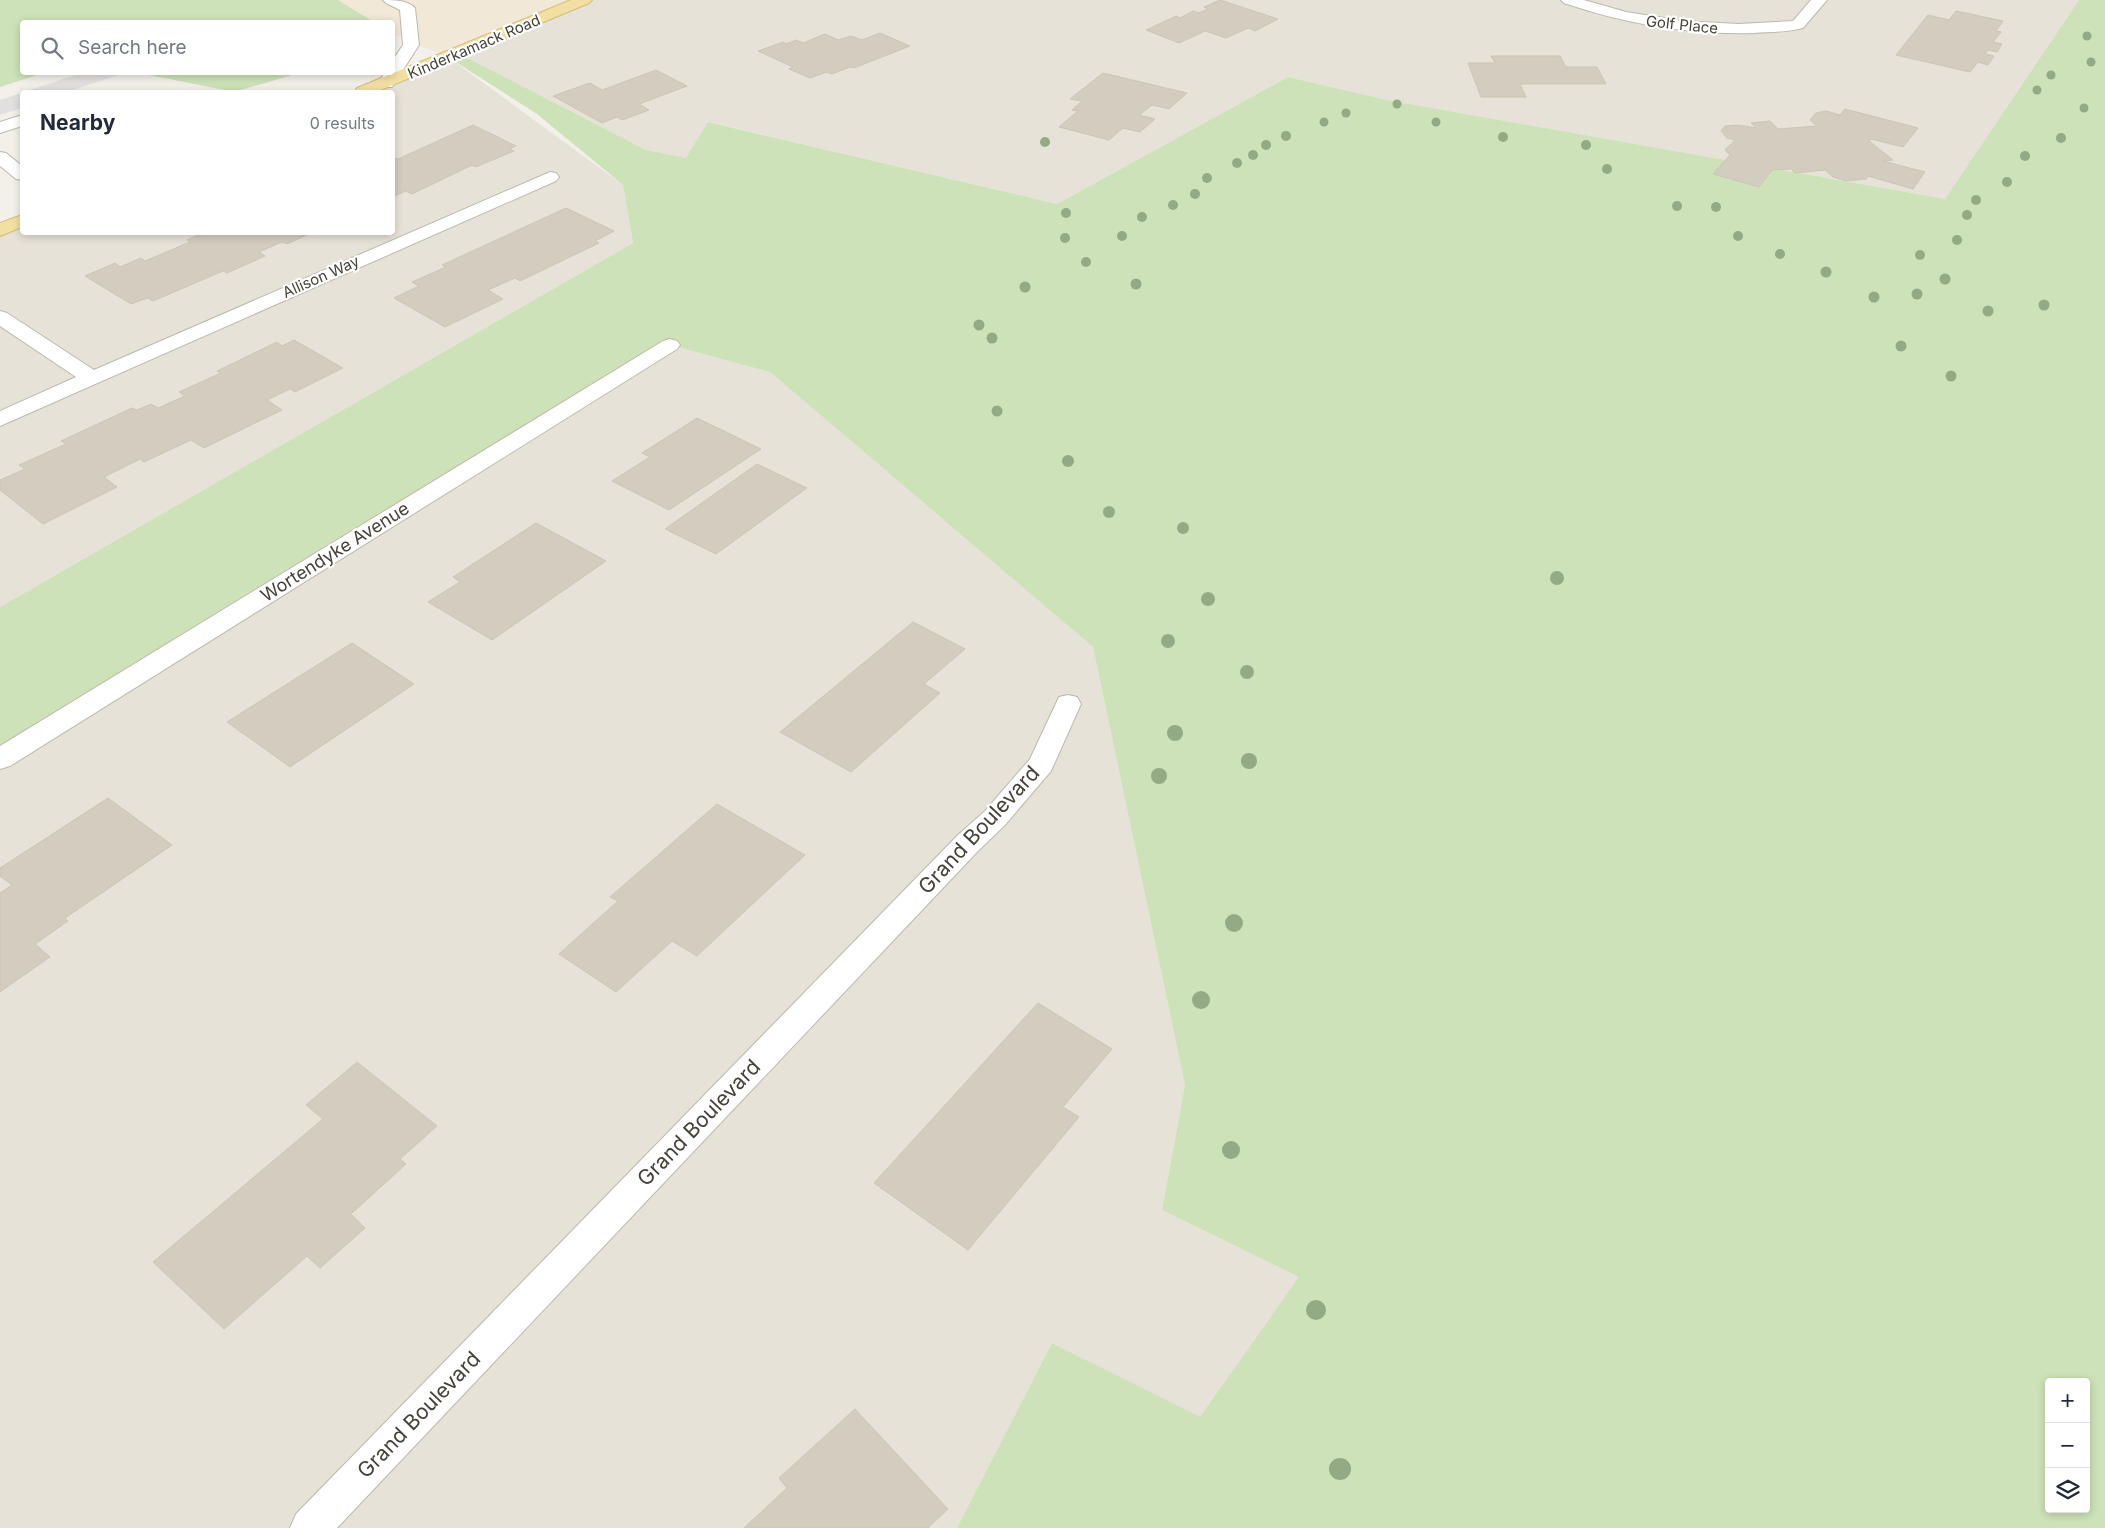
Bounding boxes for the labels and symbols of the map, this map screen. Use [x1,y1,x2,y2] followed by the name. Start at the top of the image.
[405,10,543,83] street label: Kinderkamack Road
[1645,11,1719,38] street label: Golf Place
[280,251,363,302] street label: Allison Way
[257,497,413,606] street label: Wortendyke Avenue
[913,760,1044,899] street label: Grand Boulevard
[632,1054,765,1191] street label: Grand Boulevard
[352,1346,485,1483] street label: Grand Boulevard

